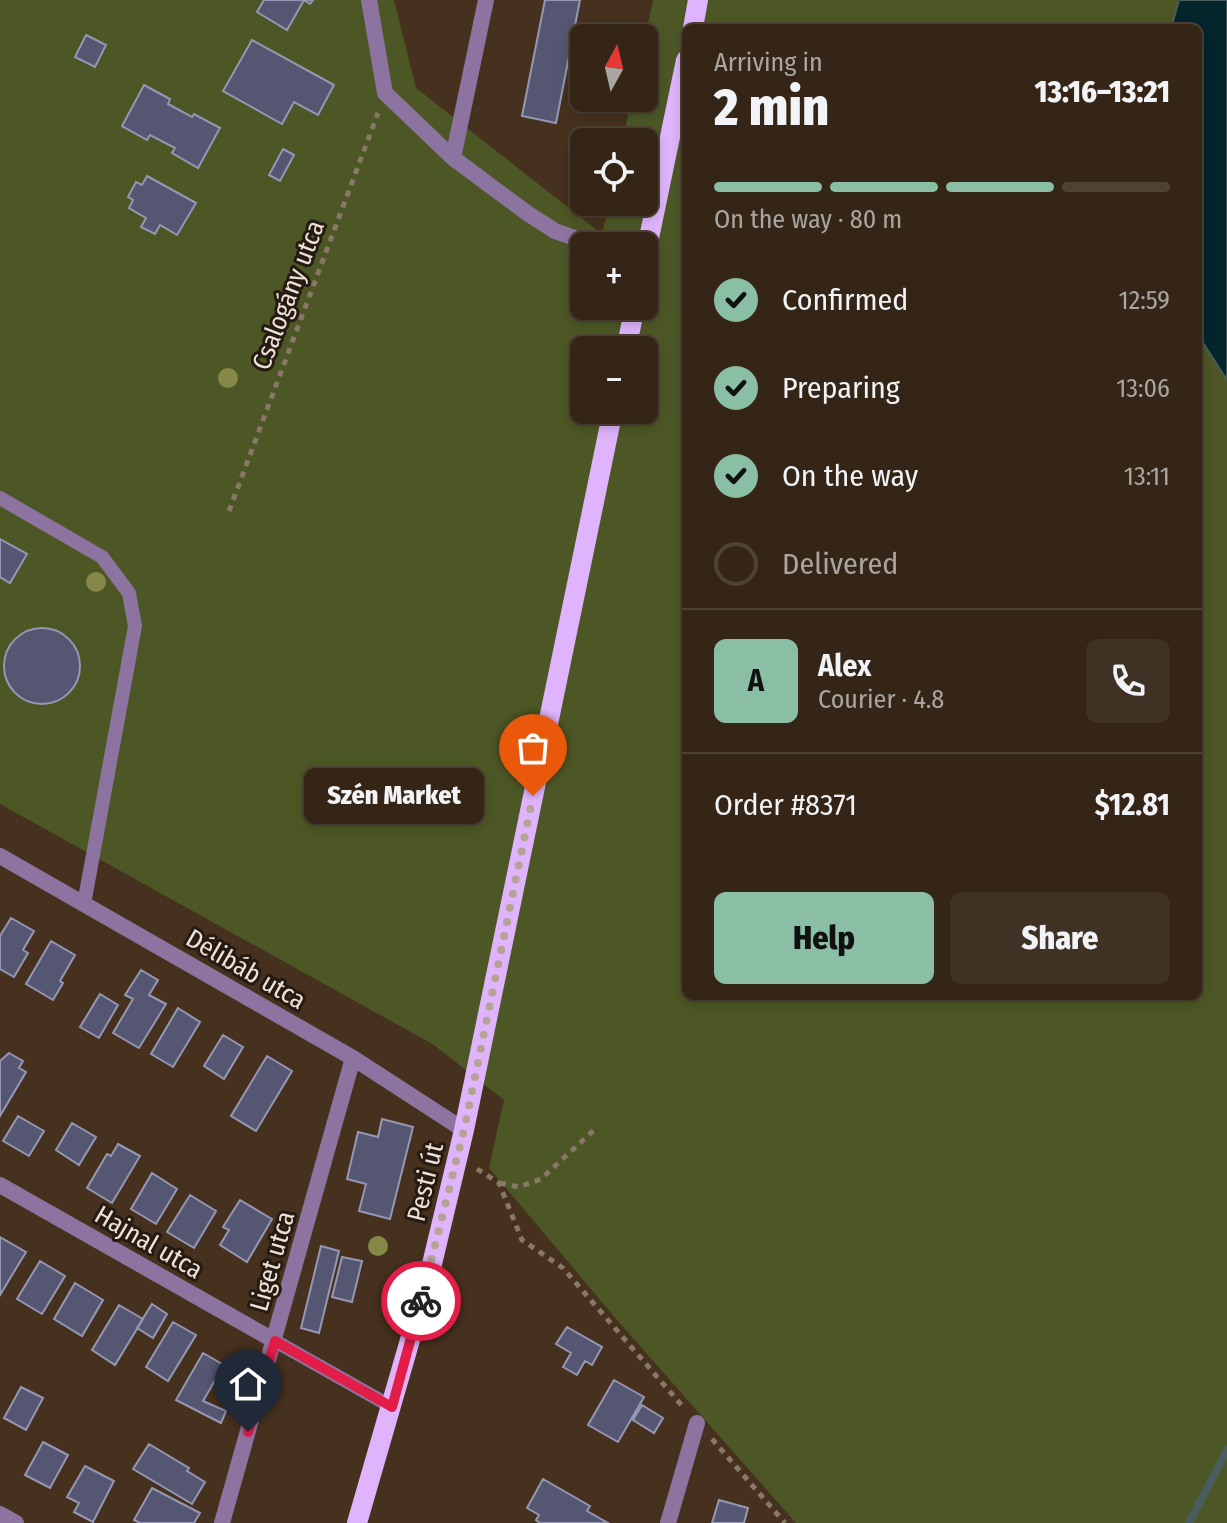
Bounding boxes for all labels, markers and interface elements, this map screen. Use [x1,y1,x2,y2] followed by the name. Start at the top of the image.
[570,24,658,112] north arrow
[570,24,658,424] map controls
[714,47,823,78] text: Arriving in
[1035,74,1170,110] text: 13:16–13:21
[714,76,829,139] text: 2 min
[570,128,658,216] button: locate
[714,204,902,235] text: On the way · 80 m
[246,216,331,374] street label: Csalogány utca
[570,232,658,320] button: +
[714,278,758,322] icon: check
[782,282,908,318] text: Confirmed
[1119,285,1170,316] text: 12:59
[570,336,658,424] button: −
[714,366,758,410] icon: check
[782,370,900,406] text: Preparing
[1116,373,1170,404] text: 13:06
[714,454,758,498] icon: check
[782,458,918,494] text: On the way
[1124,461,1170,492] text: 13:11
[782,546,898,582] text: Delivered
[1086,639,1170,723] button: phone
[818,648,871,684] text: Alex
[748,663,764,699] text: A
[818,684,944,715] text: Courier · 4.8
[499,714,567,796] pin
[511,726,555,770] icon: bag
[305,768,485,824] callout: Szén Market
[327,780,461,811] text: Szén Market
[714,787,857,823] text: Order #8371
[1095,787,1170,823] text: $12.81
[714,892,934,984] button: Help
[950,892,1170,984] button: Share
[180,923,311,1016] street label: Délibáb utca
[401,1139,450,1225] street label: Pesti út
[89,1199,208,1286] street label: Hajnal utca
[243,1208,302,1315] street label: Liget utca
[381,1261,461,1341] courier
[399,1279,443,1323] icon: bike
[214,1350,282,1432] pin
[226,1362,270,1406] icon: home

